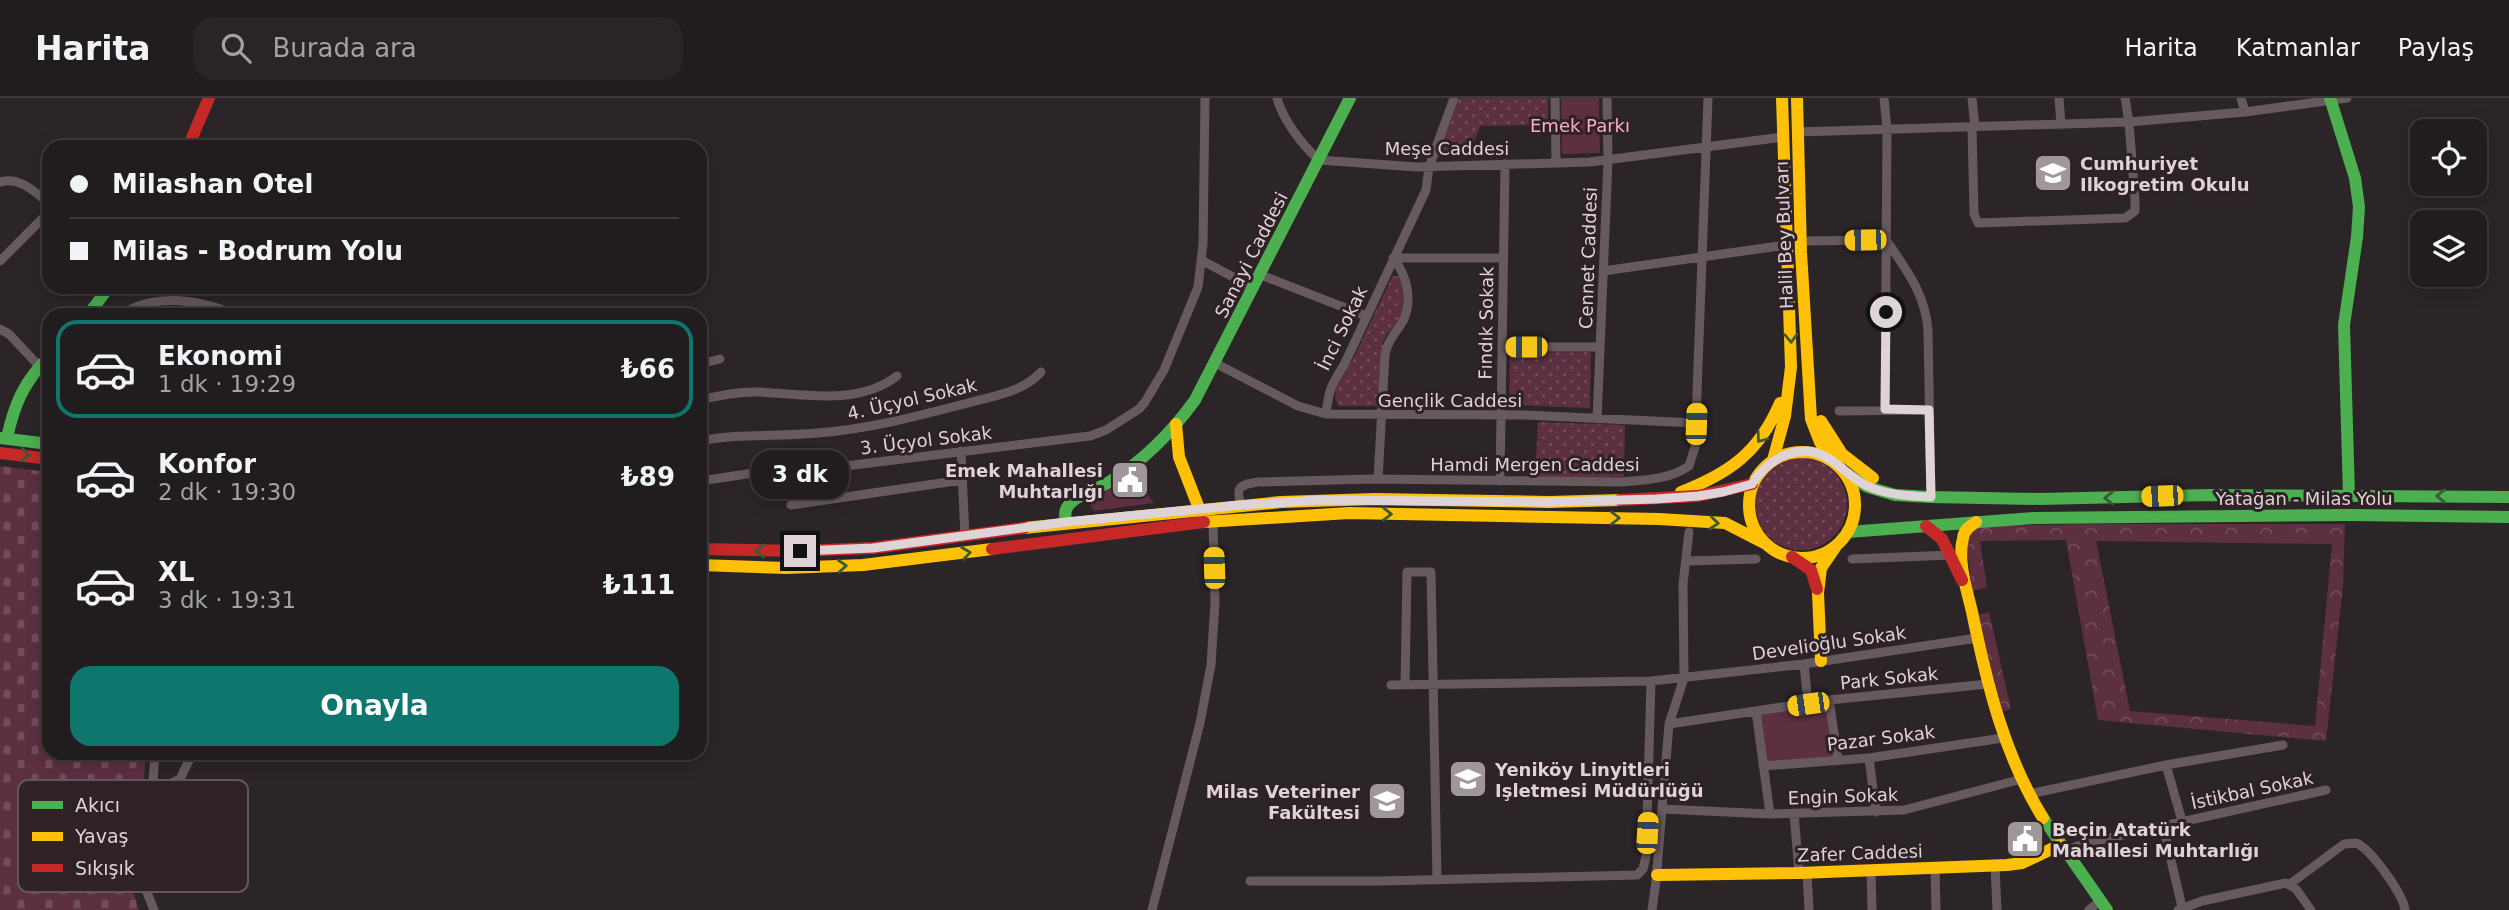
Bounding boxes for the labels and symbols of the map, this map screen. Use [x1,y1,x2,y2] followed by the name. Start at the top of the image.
[1530,115,1630,136] park label: Emek Parkı
[1385,138,1509,159] street label: Meşe Caddesi
[2032,152,2074,194] school or university icon: Cumhuriyet Ilkogretim Okulu
[2080,153,2250,195] place label: Cumhuriyet Ilkogretim Okulu
[1771,161,1797,309] street label: Halil Bey Bulvarı
[1575,187,1601,329] street label: Cennet Caddesi
[1210,189,1292,321] street label: Sanayi Caddesi
[1844,229,1887,251] car
[1475,266,1497,380] street label: Fındık Sokak
[1313,282,1372,374] street label: İnci Sokak
[1870,296,1902,328] route start
[1783,332,1798,343] one-way arrow
[1506,337,1548,358] car
[845,374,979,424] street label: 4. Üçyol Sokak
[1378,390,1522,411] street label: Gençlik Caddesi
[1685,403,1708,445] car
[859,421,994,458] street label: 3. Üçyol Sokak
[1756,430,1769,443] one-way arrow
[19,448,30,463] one-way arrow
[751,449,849,498] callout: 3 dk
[1430,454,1640,475] street label: Hamdi Mergen Caddesi
[1109,459,1151,501] public building icon: Emek Mahallesi Muhtarlığı
[945,460,1103,502] place label: Emek Mahallesi Muhtarlığı
[2141,485,2184,507] car
[2214,488,2393,509] street label: Yatağan - Milas Yolu
[2435,488,2446,504] one-way arrow
[2103,490,2114,505] one-way arrow
[1383,506,1393,522] one-way arrow
[1609,511,1620,526] one-way arrow
[1709,515,1720,530] one-way arrow
[784,535,816,567] route end
[754,543,765,559] one-way arrow
[960,546,972,561] one-way arrow
[1203,547,1226,589] car
[836,559,847,574] one-way arrow
[1751,622,1908,664] street label: Develioğlu Sokak
[1839,662,1940,694] street label: Park Sokak
[1786,691,1831,717] car
[1826,721,1937,755] street label: Pazar Sokak
[1447,758,1489,800] school or university icon: Yeniköy Linyitleri Işletmesi Müdürlüğü
[1494,759,1704,801] place label: Yeniköy Linyitleri Işletmesi Müdürlüğü
[2189,767,2316,813] street label: İstikbal Sokak
[18,780,248,892] legend
[1366,780,1408,822] school or university icon: Milas Veteriner Fakültesi
[1206,781,1360,823] place label: Milas Veteriner Fakültesi
[1787,784,1899,808] street label: Engin Sokak
[75,794,120,816] text: Akıcı
[1636,811,1659,855] car
[2004,818,2046,860] public building icon: Beçin Atatürk Mahallesi Muhtarlığı
[2052,819,2259,861] place label: Beçin Atatürk Mahallesi Muhtarlığı
[74,825,128,847] text: Yavaş
[1797,840,1923,866] street label: Zafer Caddesi
[75,857,135,879] text: Sıkışık

